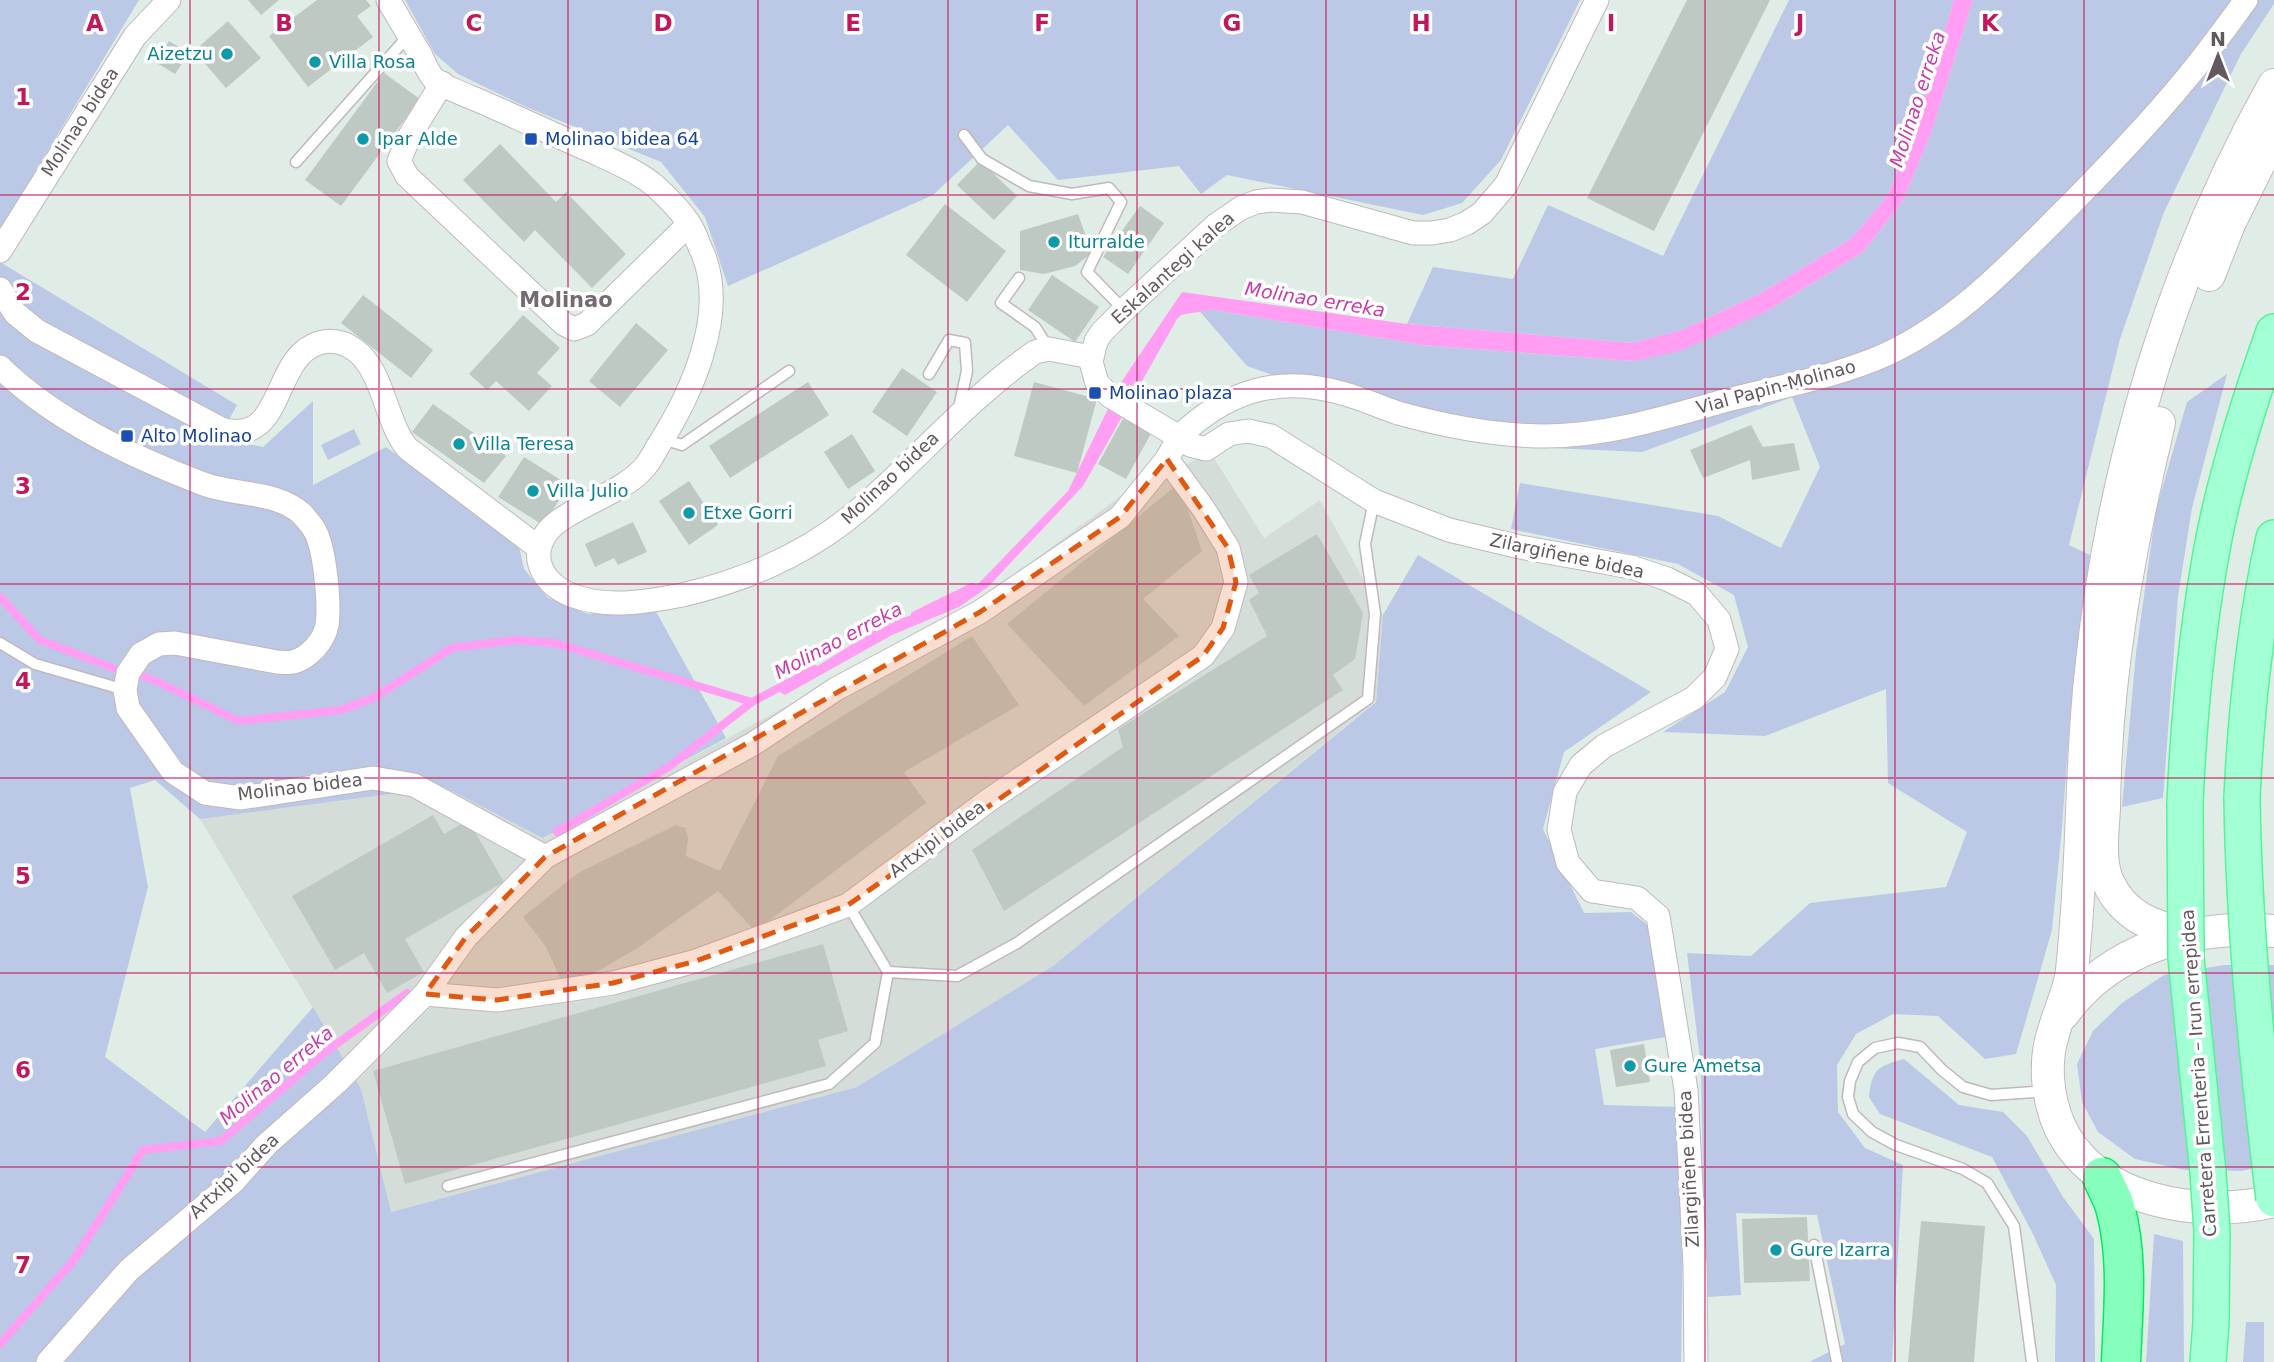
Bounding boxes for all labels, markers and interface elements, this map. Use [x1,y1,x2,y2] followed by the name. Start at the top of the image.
[86,10,104,36] text: A
[275,10,293,36] text: B
[466,10,482,36] text: C
[653,10,673,36] text: D
[845,10,861,36] text: E
[1034,10,1050,36] text: F
[1223,10,1241,36] text: G
[1411,10,1431,36] text: H
[1607,10,1615,36] text: I
[1794,10,1804,36] text: J
[1981,10,2000,36] text: K
[2183,21,2253,91] north arrow
[1885,28,1949,170] water label: Molinao erreka
[2210,28,2226,50] text: N
[147,43,213,64] place label: Aizetzu
[219,46,235,62] marker: Aizetzu
[329,51,416,72] place label: Villa Rosa
[307,54,323,70] marker: Villa Rosa
[37,63,123,180] street label: Molinao bidea
[15,84,31,110] text: 1
[377,128,458,149] place label: Ipar Alde
[545,128,699,149] place label: Molinao bidea 64
[355,131,371,147] marker: Ipar Alde
[523,131,539,147] marker: Molinao bidea 64
[1107,207,1238,328] street label: Eskalantegi kalea
[1068,231,1145,252] place label: Iturralde
[1046,234,1062,250] marker: Iturralde
[1243,277,1387,321] water label: Molinao erreka
[15,279,31,305] text: 2
[519,288,613,312] district label: Molinao
[1694,355,1858,418] street label: Vial Papin-Molinao
[1109,382,1233,403] place label: Molinao plaza
[1087,385,1103,401] marker: Molinao plaza
[141,425,252,446] place label: Alto Molinao
[837,427,943,528] street label: Molinao bidea
[119,428,135,444] marker: Alto Molinao
[473,433,574,454] place label: Villa Teresa
[451,436,467,452] marker: Villa Teresa
[15,473,31,499] text: 3
[547,480,628,501] place label: Villa Julio
[525,483,541,499] marker: Villa Julio
[703,502,793,523] place label: Etxe Gorri
[681,505,697,521] marker: Etxe Gorri
[1488,529,1646,582] street label: Zilargiñene bidea
[770,597,906,683] water label: Molinao erreka
[15,668,31,694] text: 4
[236,768,364,805] street label: Molinao bidea
[885,796,989,881] street label: Artxipi bidea
[15,863,31,889] text: 5
[2177,908,2220,1238] street label: Carretera Errenteria – Irun errepidea
[215,1021,337,1129] water label: Molinao erreka
[1644,1055,1762,1076] place label: Gure Ametsa
[15,1057,31,1083] text: 6
[1622,1058,1638,1074] marker: Gure Ametsa
[1674,1090,1703,1248] street label: Zilargiñene bidea
[185,1129,283,1222] street label: Artxipi bidea
[1790,1239,1890,1260] place label: Gure Izarra
[1768,1242,1784,1258] marker: Gure Izarra
[15,1252,31,1278] text: 7

